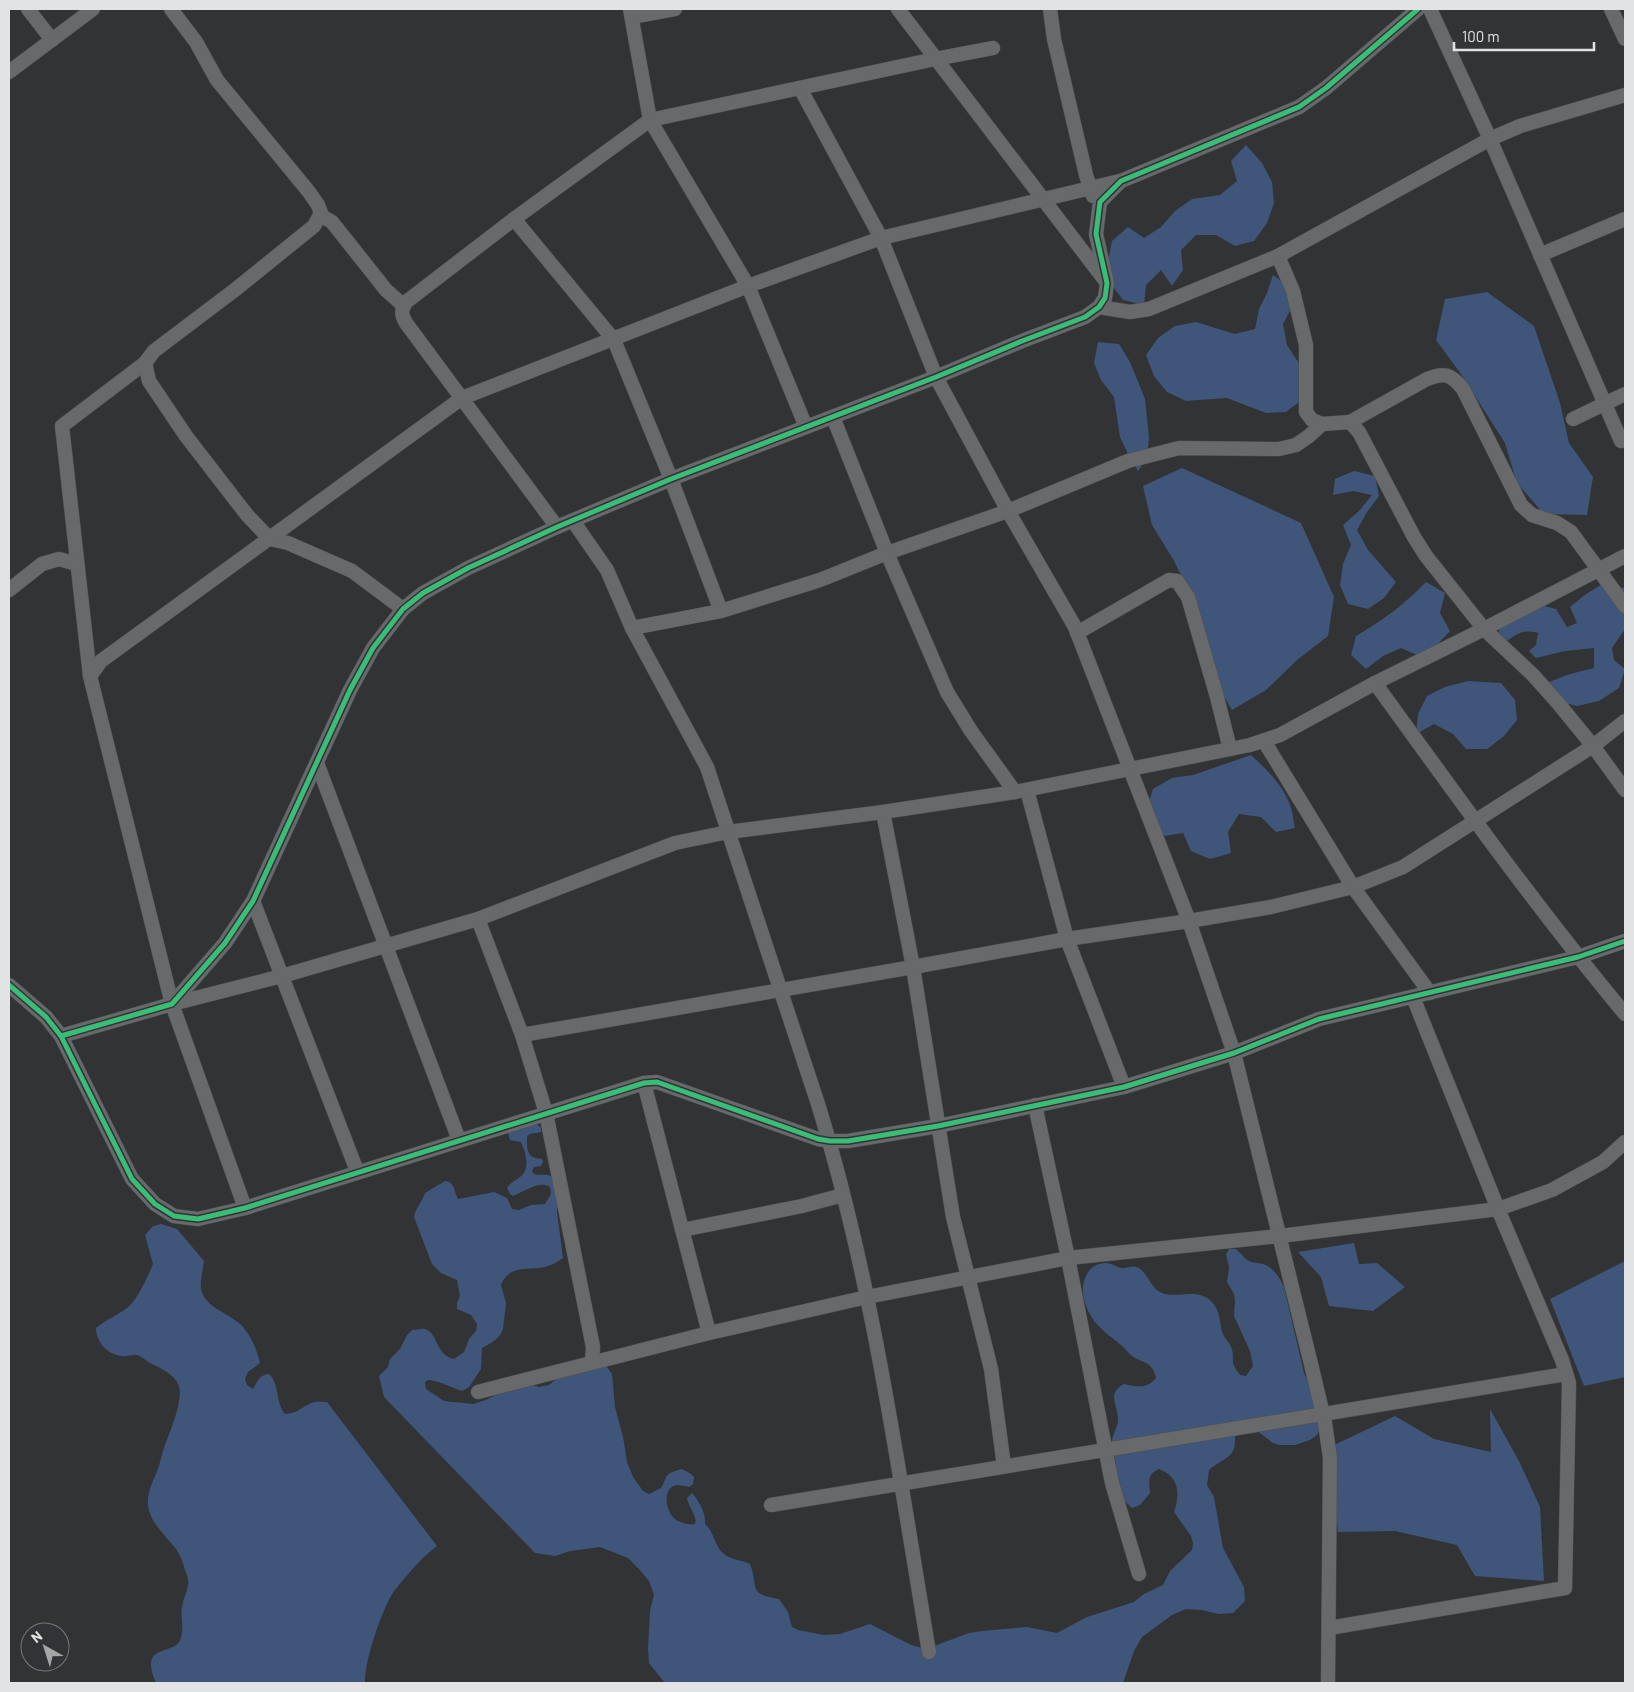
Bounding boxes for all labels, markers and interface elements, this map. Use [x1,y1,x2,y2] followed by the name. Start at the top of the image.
[1454,20,1594,52] scale bar
[1462,27,1500,45] text: 100 m
[20,1622,70,1672] north arrow
[28,1627,45,1646] text: N

